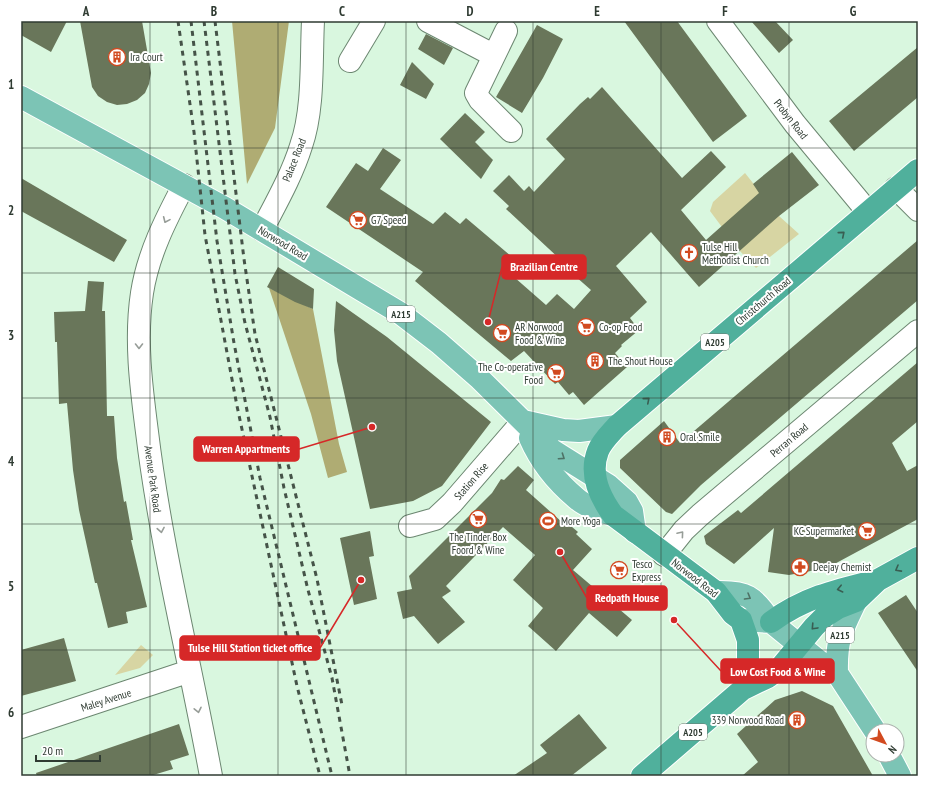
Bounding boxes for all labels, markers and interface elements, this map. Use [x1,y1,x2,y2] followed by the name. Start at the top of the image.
[82,3,90,20] text: A
[211,3,217,20] text: B
[339,3,345,20] text: C
[467,3,474,20] text: D
[594,3,600,20] text: E
[722,3,728,20] text: F
[850,3,857,20] text: G
[107,47,127,67] building icon: Ira Court
[130,50,163,64] place label: Ira Court
[8,76,14,93] text: 1
[771,96,811,142] street label: Probyn Road
[279,136,309,184] street label: Palace Road
[8,202,14,219] text: 2
[348,210,368,230] supermarket icon: G7 Speed
[371,213,407,227] place label: G7 Speed
[163,216,171,223] one-way arrow
[256,223,311,263] street label: Norwood Road
[837,231,845,239] one-way arrow
[702,240,769,267] place label: Tulse Hill Methodist Church
[679,243,699,263] church icon: Tulse Hill Methodist Church
[502,255,586,279] callout: Brazilian Centre
[510,259,578,274] text: Brazilian Centre
[732,274,794,328] street label: Christchurch Road
[387,306,415,322] road number: A215
[576,317,596,337] supermarket icon: Co-op Food
[515,320,565,347] place label: AR Norwood Food & Wine
[599,320,643,334] place label: Co-op Food
[492,323,512,343] supermarket icon: AR Norwood Food & Wine
[8,327,14,344] text: 3
[701,334,729,350] road number: A205
[135,343,143,349] one-way arrow
[585,351,605,371] building icon: The Shout House
[608,354,673,368] place label: The Shout House
[478,360,543,387] place label: The Co-operative Food
[546,363,566,383] supermarket icon: The Co-operative Food
[642,398,650,405] one-way arrow
[767,420,811,460] street label: Perran Road
[657,427,677,447] building icon: Oral Smile
[680,430,720,444] place label: Oral Smile
[194,437,299,461] callout: Warren Appartments
[201,441,290,456] text: Warren Appartments
[141,445,165,514] street label: Avenue Park Road
[558,452,565,459] one-way arrow
[8,453,15,470] text: 4
[451,459,491,503] street label: Station Rise
[468,509,488,529] supermarket icon: The Tinder Box Foord & Wine
[538,511,558,531] sports icon: More Yoga
[561,514,601,528] place label: More Yoga
[857,521,877,541] supermarket icon: KC Supermarket
[794,524,854,538] place label: KC Supermarket
[156,527,165,533] one-way arrow
[449,530,507,557] place label: The Tinder Box Foord & Wine
[677,531,684,539] one-way arrow
[669,555,721,601] street label: Norwood Road
[632,557,661,584] place label: Tesco Express
[790,557,810,577] pharmacy icon: Deejay Chemist
[609,560,629,580] supermarket icon: Tesco Express
[813,560,871,574] place label: Deejay Chemist
[895,564,902,572] one-way arrow
[8,578,14,595] text: 5
[837,584,844,593] one-way arrow
[587,586,667,610] callout: Redpath House
[595,590,659,605] text: Redpath House
[744,593,751,600] one-way arrow
[812,623,819,630] one-way arrow
[826,627,854,643] road number: A215
[180,636,320,660] callout: Tulse Hill Station ticket office
[188,640,312,655] text: Tulse Hill Station ticket office
[721,659,834,683] callout: Low Cost Food & Wine
[730,664,826,679] text: Low Cost Food & Wine
[79,685,133,715] street label: Maley Avenue
[8,704,14,721] text: 6
[194,706,202,713] one-way arrow
[787,710,807,730] building icon: 339 Norwood Road
[711,713,784,727] place label: 339 Norwood Road
[865,723,905,763] north arrow
[679,724,707,740] road number: A205
[36,737,100,763] scale bar
[42,743,63,758] text: 20 m
[885,743,900,756] text: N

